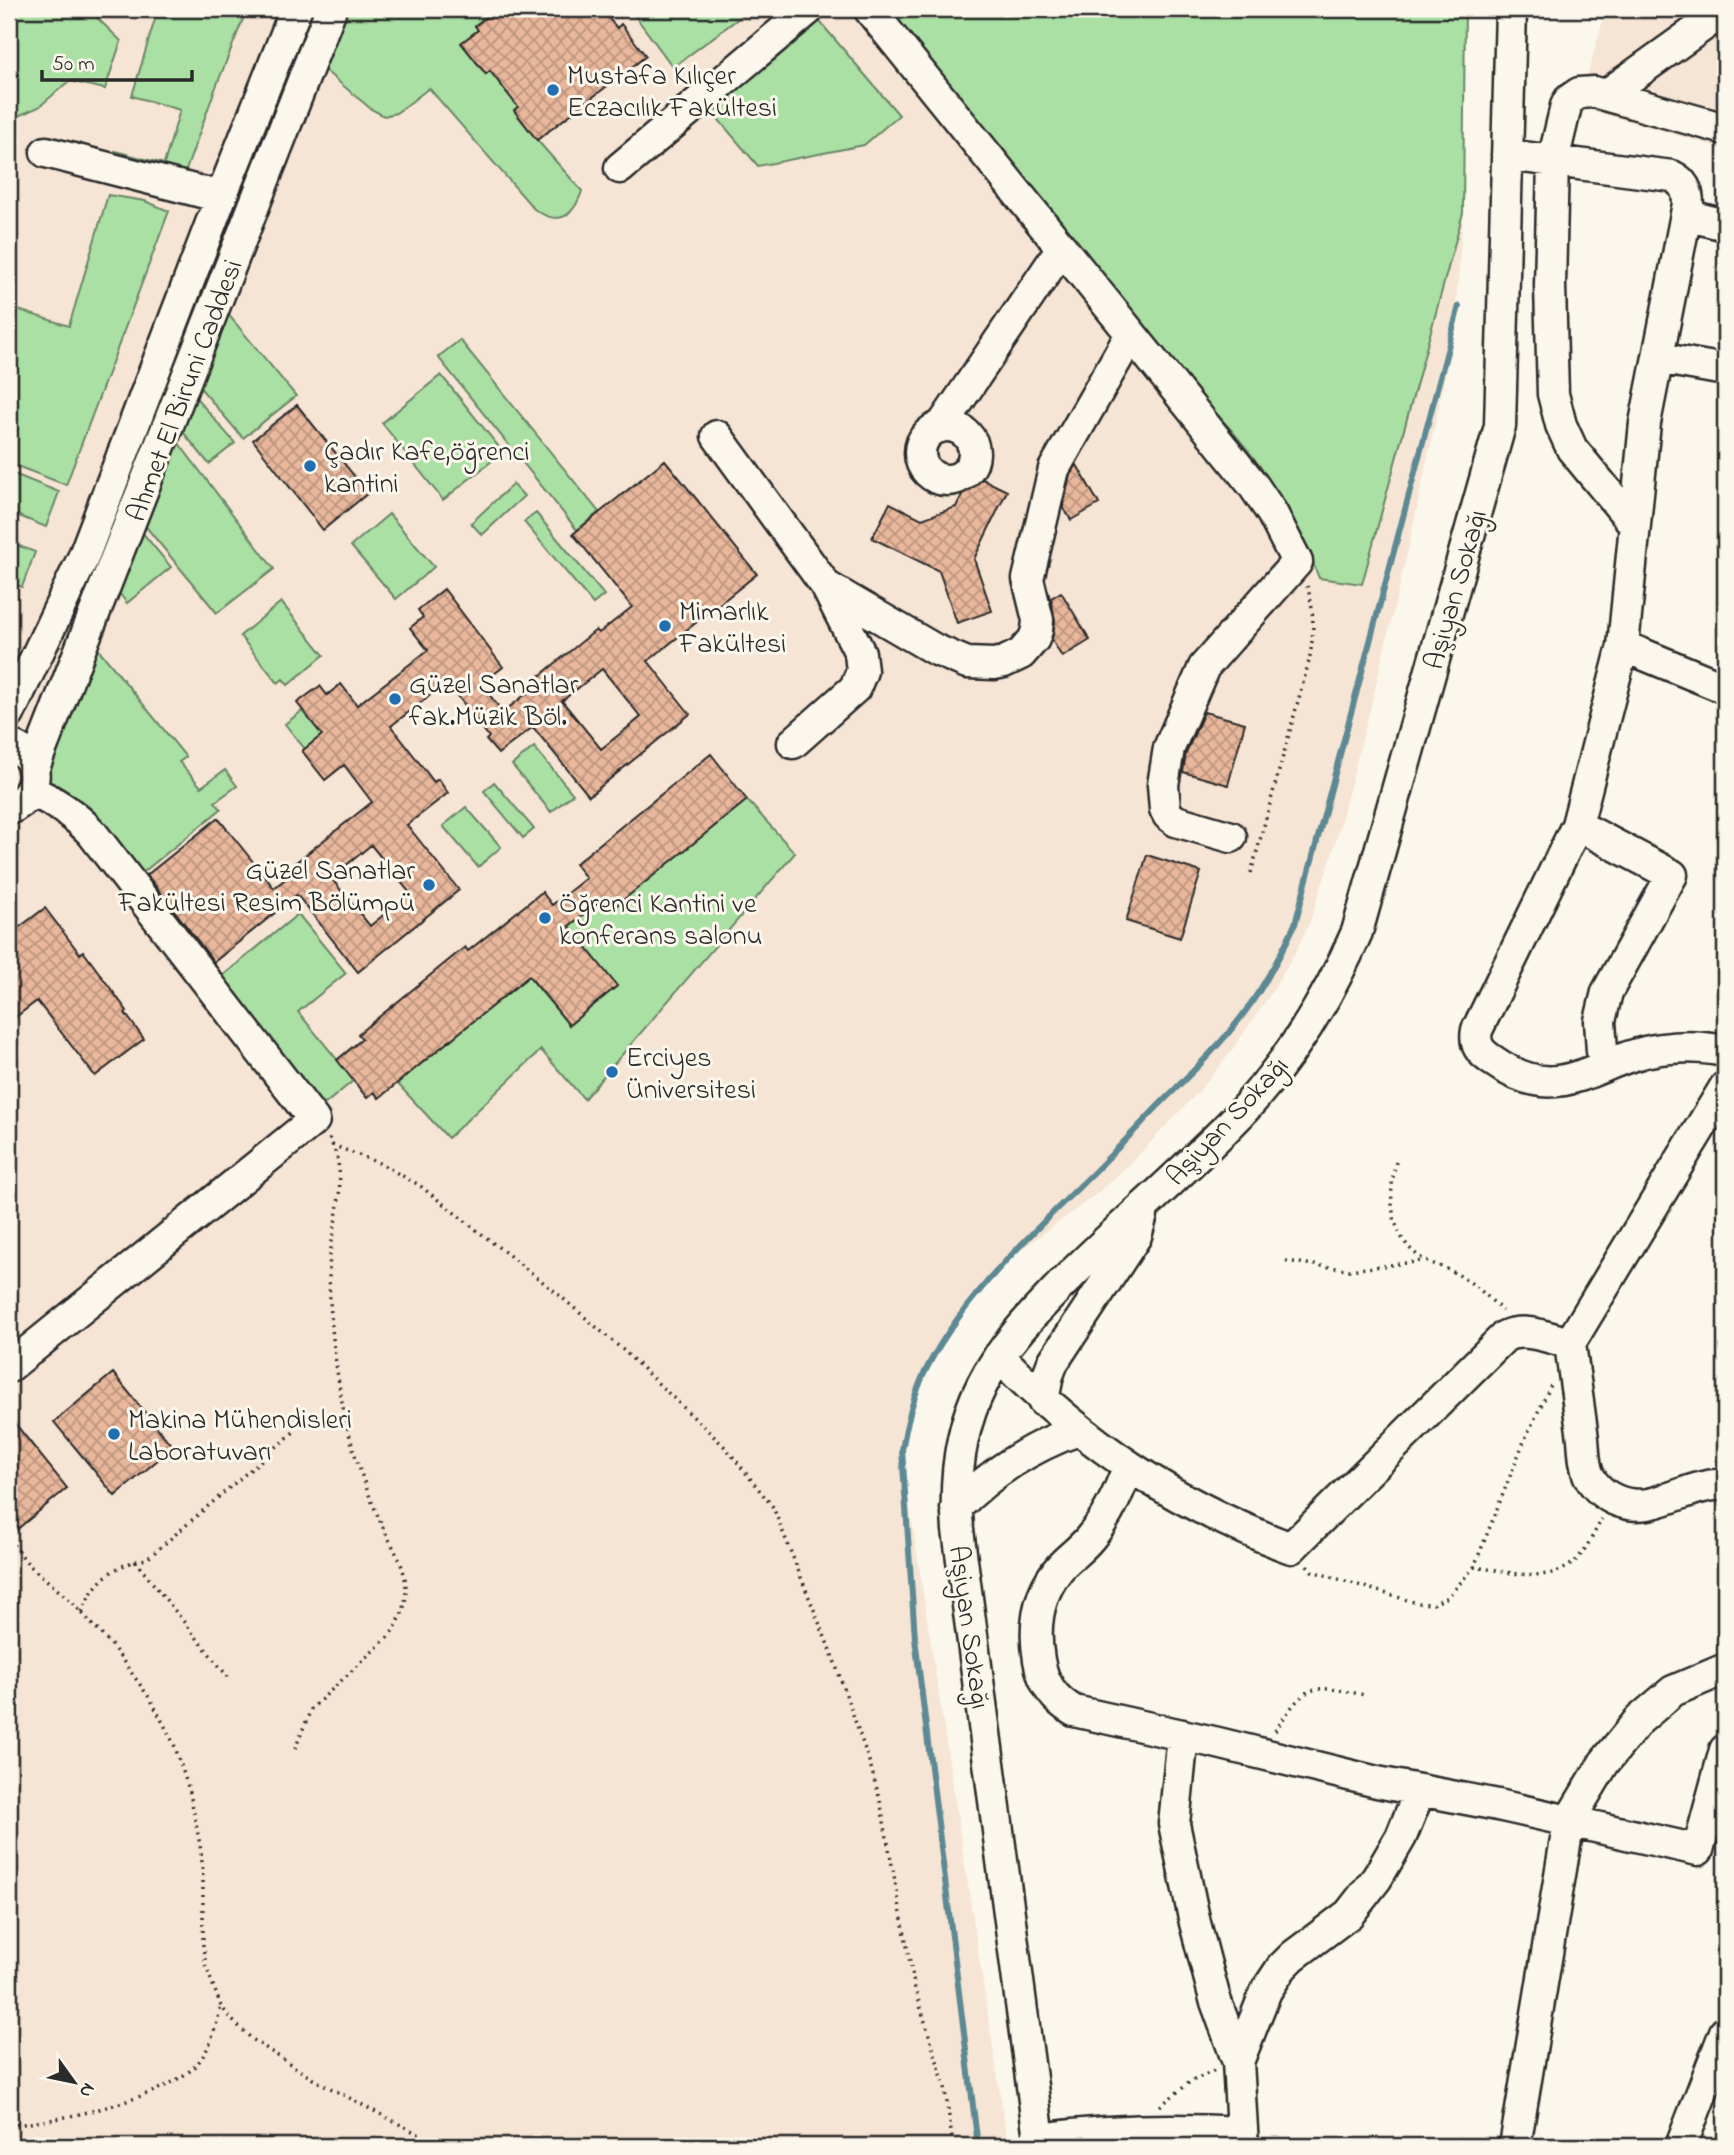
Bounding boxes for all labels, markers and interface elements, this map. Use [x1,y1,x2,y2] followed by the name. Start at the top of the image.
[42,38,192,82] scale bar
[52,50,95,80] text: 50 m
[567,57,777,130] place label: Mustafa Kılıçer Eczacılık Fakültesi
[545,82,561,98] marker: Mustafa Kılıçer Eczacılık Fakültesi
[117,254,255,528] street label: Ahmet El Biruni Caddesi
[324,433,530,506] place label: Çadır Kafe,öğrenci kantini
[302,458,318,474] marker: Çadır Kafe,öğrenci kantini
[1415,505,1500,675] street label: Aşiyan Sokağı
[678,593,786,666] place label: Mimarlık Fakültesi
[657,618,673,634] marker: Mimarlık Fakültesi
[409,666,579,739] place label: Güzel Sanatlar fak.Müzik Böl.
[387,691,403,707] marker: Güzel Sanatlar fak.Müzik Böl.
[117,852,415,925] place label: Güzel Sanatlar Fakültesi Resim Bölümpü
[421,877,437,893] marker: Güzel Sanatlar Fakültesi Resim Bölümpü
[559,885,762,958] place label: Öğrenci Kantini ve konferans salonu
[537,910,553,926] marker: Öğrenci Kantini ve konferans salonu
[626,1039,756,1112] place label: Erciyes Üniversitesi
[1157,1048,1300,1197] street label: Aşiyan Sokağı
[604,1064,620,1080] marker: Erciyes Üniversitesi
[128,1401,352,1474] place label: Makina Mühendisleri Laboratuvarı
[106,1426,122,1442] marker: Makina Mühendisleri Laboratuvarı
[936,1543,999,1712] street label: Aşiyan Sokağı
[38,2046,108,2116] north arrow
[71,2077,101,2103] text: N

